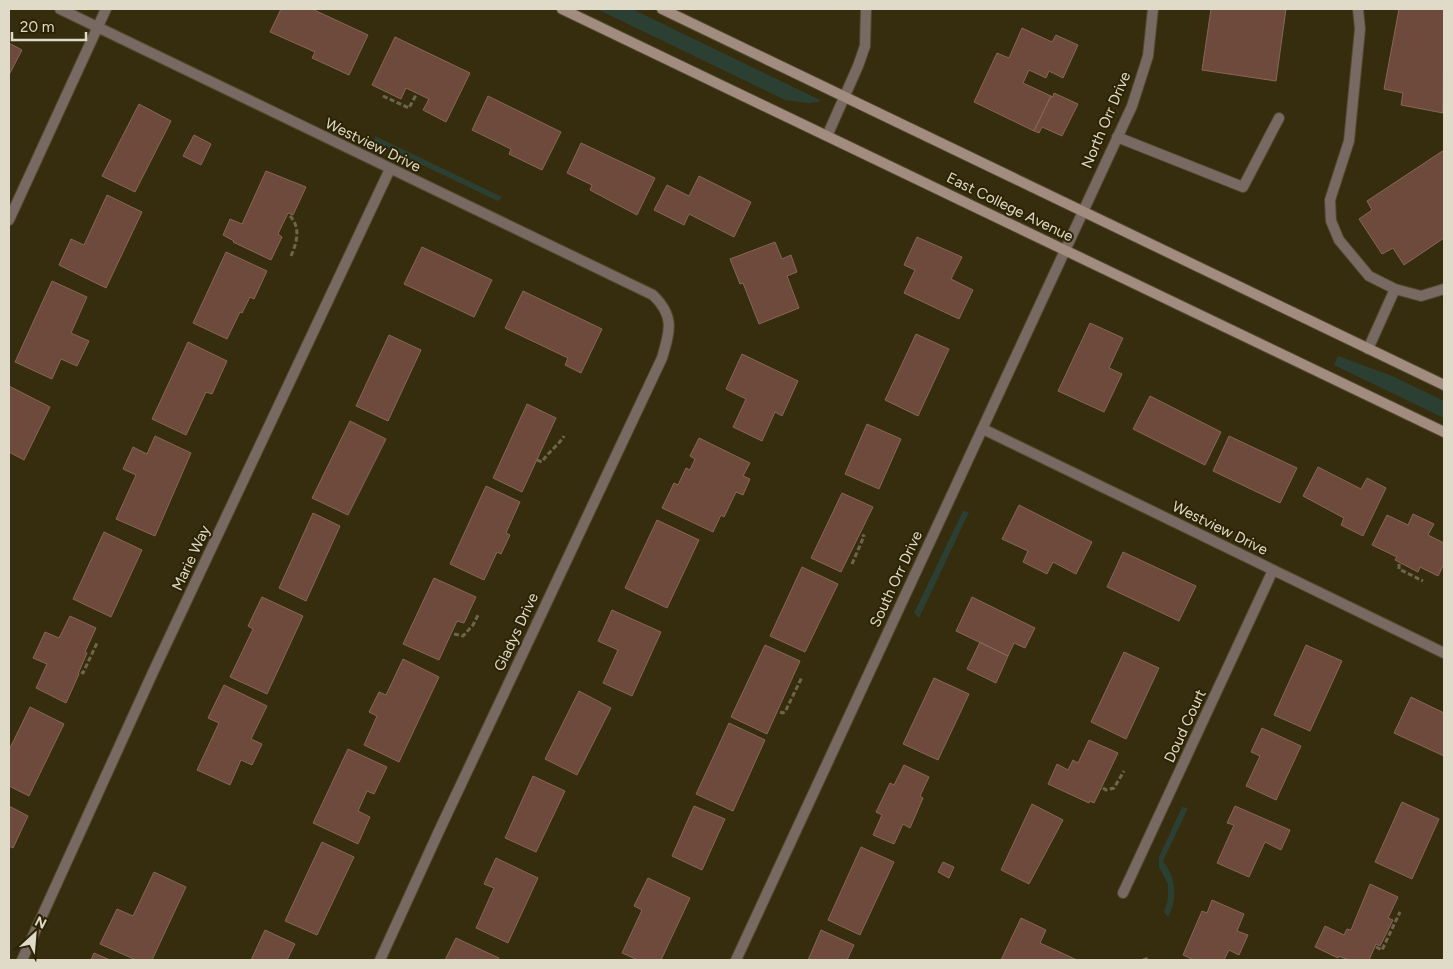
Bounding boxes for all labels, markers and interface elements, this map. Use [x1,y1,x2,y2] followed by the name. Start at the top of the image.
[12,10,86,42] scale bar
[20,18,54,36] text: 20 m
[1078,69,1134,171] street label: North Orr Drive
[322,114,424,176] street label: Westview Drive
[944,169,1076,245] street label: East College Avenue
[1169,497,1271,559] street label: Westview Drive
[168,522,214,594] street label: Marie Way
[866,528,926,630] street label: South Orr Drive
[490,590,542,674] street label: Gladys Drive
[1160,686,1210,765] street label: Doud Court
[10,909,60,959] north arrow
[32,913,49,933] text: N

